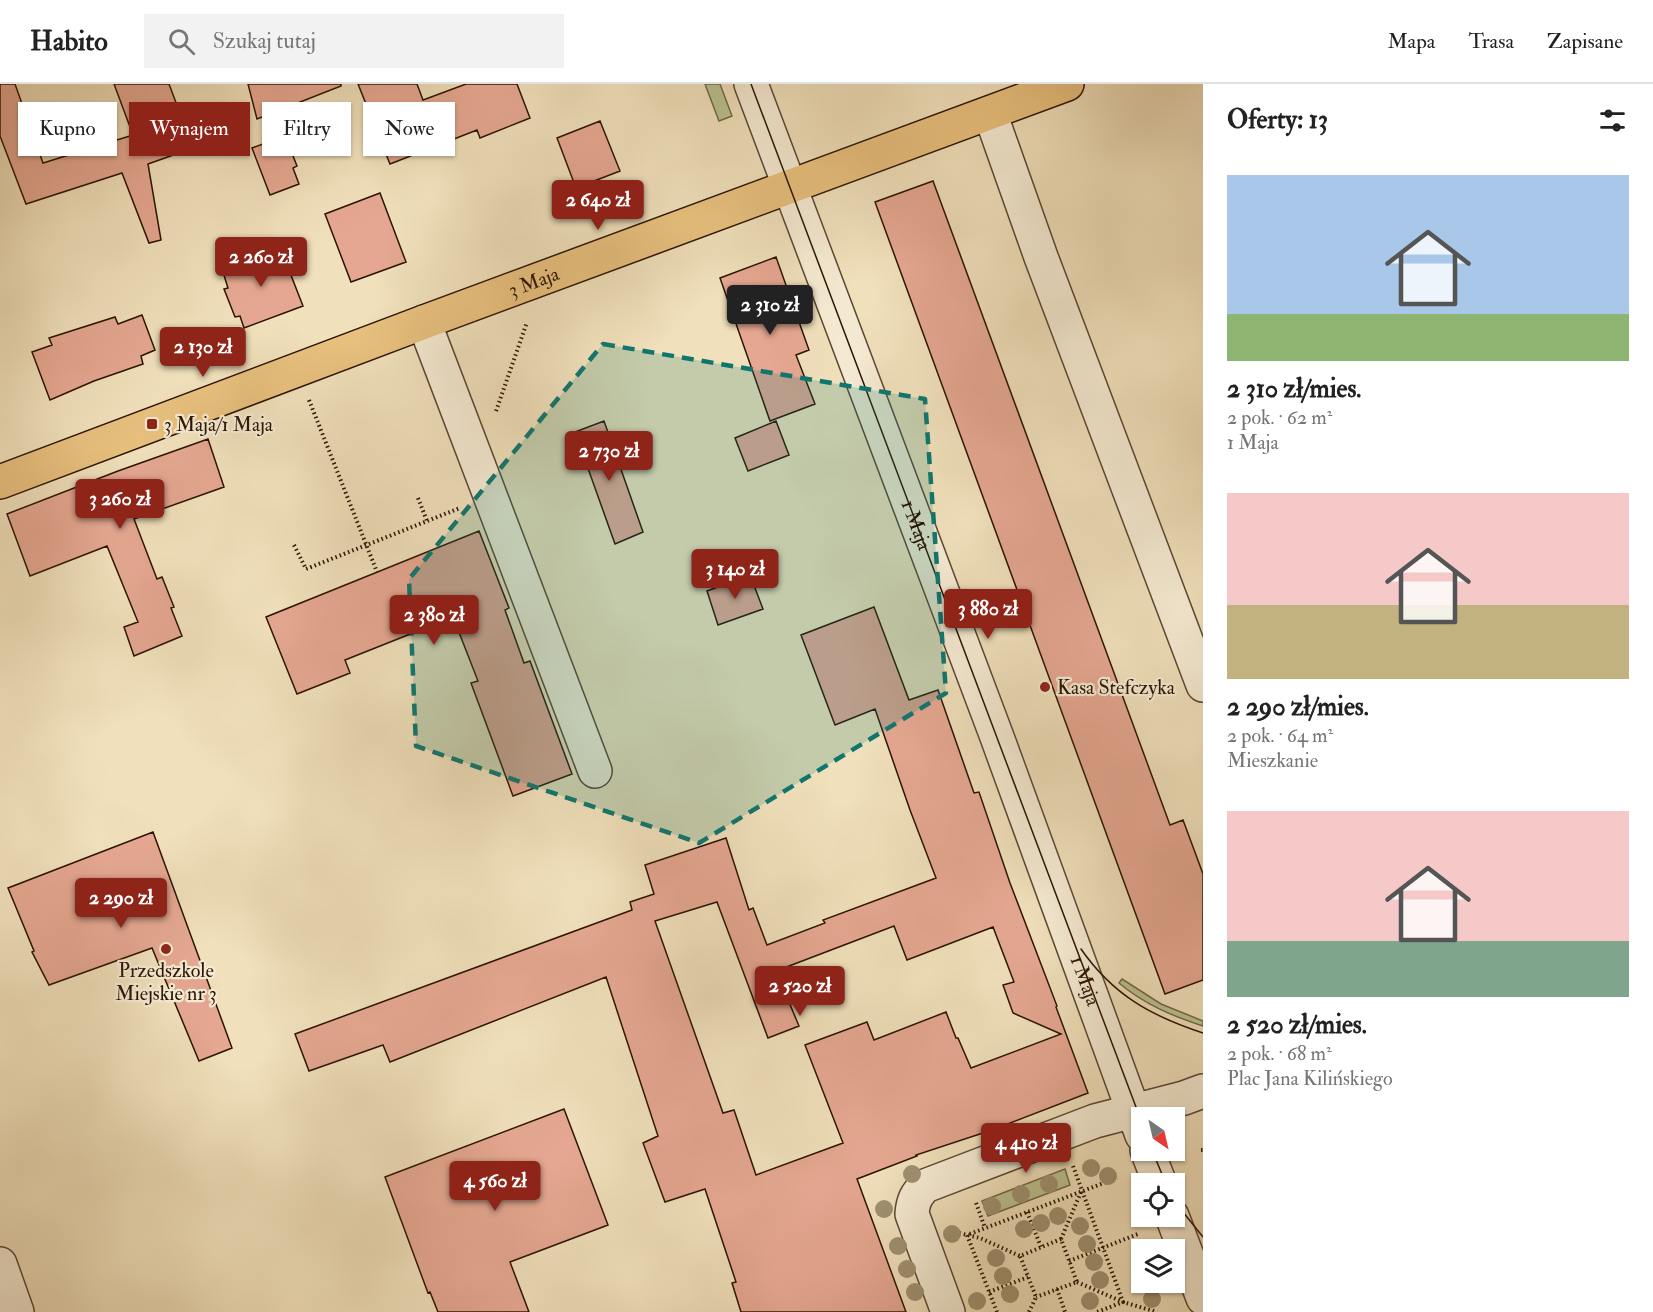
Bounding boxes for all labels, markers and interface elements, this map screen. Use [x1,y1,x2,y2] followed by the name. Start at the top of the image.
[144,14,564,68] search box
[30,24,108,59] text: Habito
[165,25,198,58] icon: search
[213,27,316,55] text: Szukaj tutaj
[1387,28,1435,55] text: Mapa
[1468,28,1514,55] text: Trasa
[1547,28,1623,55] text: Zapisane
[18,102,117,156] chip: Kupno
[129,102,250,156] chip: Wynajem
[262,102,351,156] chip: Filtry
[363,102,455,156] chip: Nowe
[1227,104,1328,136] text: Oferty: 13
[1596,104,1629,137] icon: filters
[536,180,660,231] pin: 2 640 zł
[566,187,630,212] text: 2 640 zł
[1374,214,1482,322] icon: home
[199,237,323,288] pin: 2 260 zł
[229,244,293,269] text: 2 260 zł
[505,261,563,303] street label: 3 Maja
[708,285,832,336] pin: 2 310 zł
[741,292,799,317] text: 2 310 zł
[141,327,265,378] pin: 2 130 zł
[174,334,232,359] text: 2 130 zł
[1227,373,1361,405] text: 2 310 zł/mies.
[1227,405,1332,430] text: 2 pok. · 62 m²
[164,412,274,437] place label: 3 Maja/1 Maja
[145,417,159,431] marker: 3 Maja/1 Maja
[1227,430,1279,455] text: 1 Maja
[547,431,671,482] pin: 2 730 zł
[579,438,639,463] text: 2 730 zł
[58,479,182,530] pin: 3 260 zł
[89,486,151,511] text: 3 260 zł
[896,496,937,554] street label: 1 Maja
[1374,532,1482,640] icon: home
[673,549,797,600] pin: 3 140 zł
[705,556,765,581] text: 3 140 zł
[926,589,1050,640] pin: 3 880 zł
[372,595,496,646] pin: 2 380 zł
[958,596,1018,621] text: 3 880 zł
[404,602,464,627] text: 2 380 zł
[1057,675,1176,700] place label: Kasa Stefczyka
[1038,680,1052,694] marker: Kasa Stefczyka
[1227,691,1369,723] text: 2 290 zł/mies.
[1227,723,1333,748] text: 2 pok. · 64 m²
[1227,748,1318,773] text: Mieszkanie
[1374,850,1482,958] icon: home
[59,878,183,929] pin: 2 290 zł
[89,885,153,910] text: 2 290 zł
[159,942,173,956] marker: Przedszkole Miejskie nr 3
[1065,952,1106,1010] street label: 1 Maja
[115,958,217,1006] place label: Przedszkole Miejskie nr 3
[738,966,862,1017] pin: 2 520 zł
[769,973,831,998] text: 2 520 zł
[1227,1009,1367,1041] text: 2 520 zł/mies.
[1227,1041,1332,1066] text: 2 pok. · 68 m²
[1227,1066,1393,1091] text: Plac Jana Kilińskiego
[1131,1107,1185,1161] north arrow
[1131,1107,1185,1293] map controls
[964,1123,1088,1174] pin: 4 410 zł
[995,1130,1057,1155] text: 4 410 zł
[433,1161,557,1212] pin: 4 560 zł
[463,1168,527,1193] text: 4 560 zł
[1131,1173,1185,1227] button: locate
[1131,1239,1185,1293] button: layers

